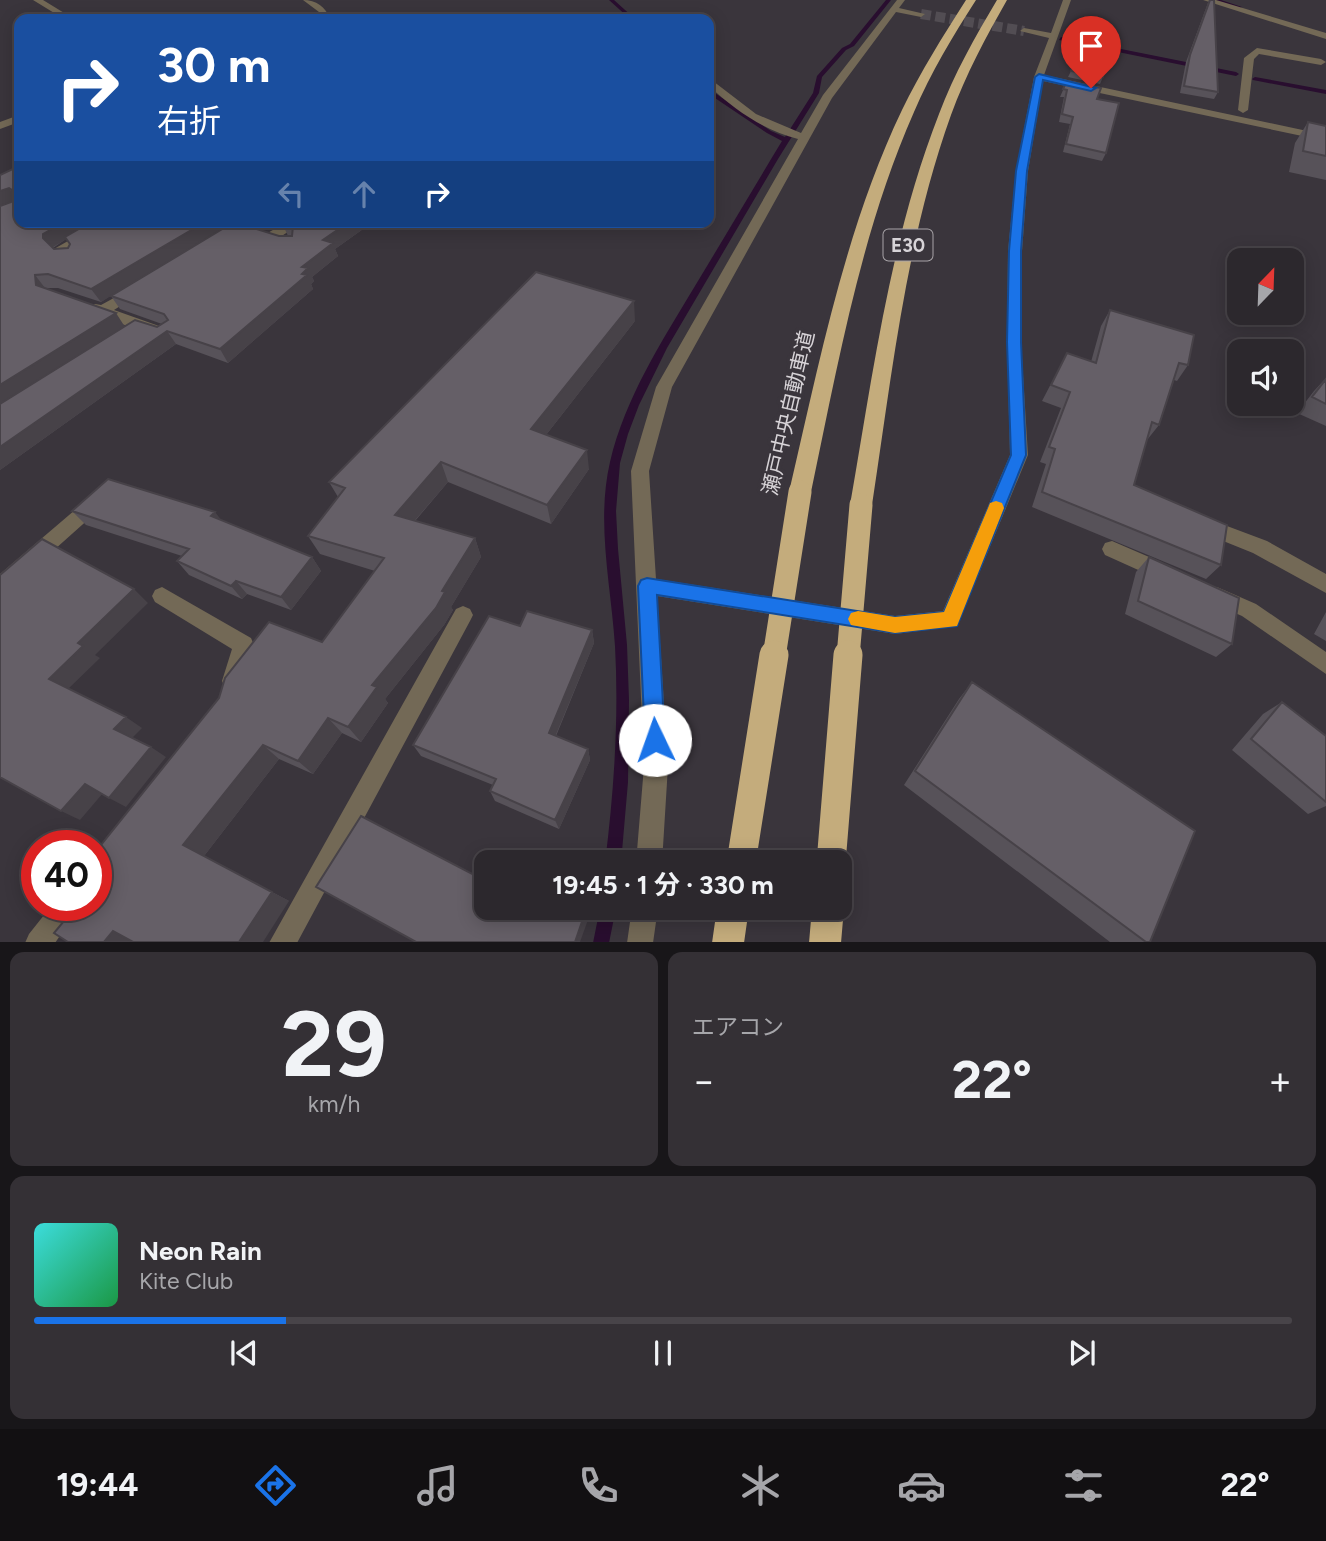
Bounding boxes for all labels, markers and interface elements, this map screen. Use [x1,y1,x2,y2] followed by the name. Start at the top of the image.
[1061,16,1121,88] pin
[1072,27,1110,65] icon: arrive
[157,35,270,94] text: 30 m
[42,42,133,133] icon: right
[157,102,221,140] text: 右折
[272,175,310,213] icon: left
[345,175,383,213] icon: ahead
[418,175,456,213] icon: right
[884,230,932,260] road number: E30
[1227,248,1304,326] north arrow
[1227,248,1304,416] map controls
[757,328,819,498] street label: 瀬戸中央自動車道
[1227,339,1304,416] button: sound
[618,703,692,777] position arrow
[21,830,112,921] speed limit sign: 40
[552,869,774,901] text: 19:45 · 1 分 · 330 m
[281,990,387,1099] text: 29
[692,1013,784,1041] text: エアコン
[952,1049,1032,1111] text: 22°
[692,1058,716,1104] text: −
[1268,1058,1292,1104] text: +
[308,1090,360,1118] text: km/h
[139,1235,262,1267] text: Neon Rain
[139,1267,233,1295] text: Kite Club
[225,1334,263,1372] icon: previous
[644,1334,682,1372] icon: pause
[1063,1334,1101,1372] icon: next
[251,1461,300,1510] icon: directions
[413,1461,462,1510] icon: music
[574,1461,623,1510] icon: phone
[736,1461,785,1510] icon: climate
[897,1461,946,1510] icon: car
[1059,1461,1108,1510] icon: filters
[56,1466,139,1504] text: 19:44
[1221,1466,1270,1504] text: 22°

